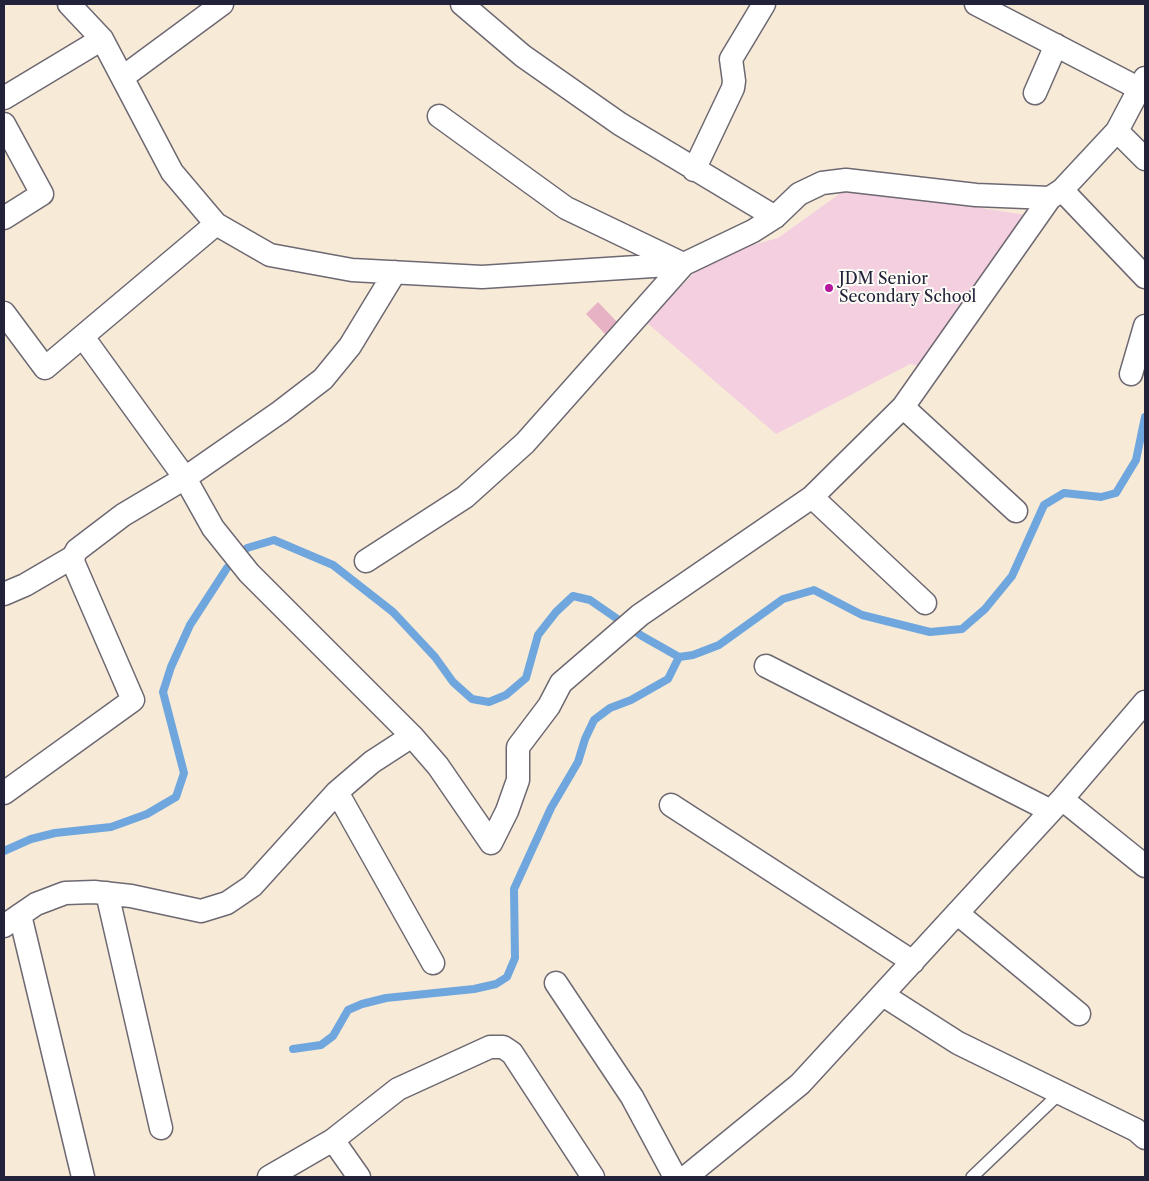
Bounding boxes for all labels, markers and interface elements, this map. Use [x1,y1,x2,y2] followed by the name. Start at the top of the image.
[839,269,976,307] place label: JDM Senior Secondary School
[823,282,835,294] marker: JDM Senior Secondary School

